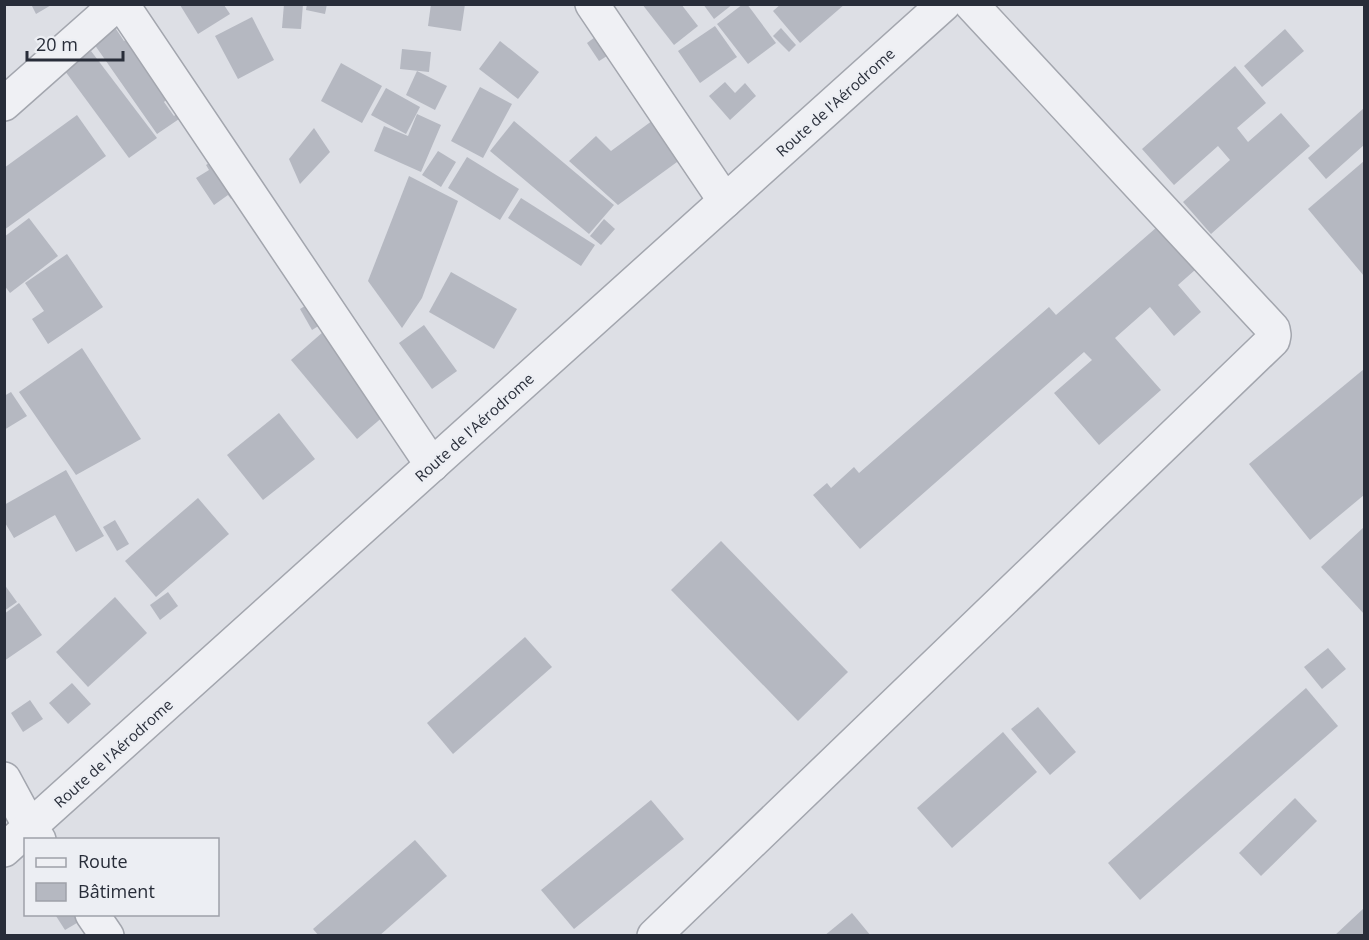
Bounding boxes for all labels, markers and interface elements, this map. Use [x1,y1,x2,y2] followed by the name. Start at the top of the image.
[27,24,123,62] scale bar
[36,32,78,56] text: 20 m
[771,43,899,161] street label: Route de l'Aérodrome
[410,368,538,486] street label: Route de l'Aérodrome
[49,694,177,812] street label: Route de l'Aérodrome
[24,838,219,916] legend
[78,849,128,873] text: Route
[78,879,155,903] text: Bâtiment

